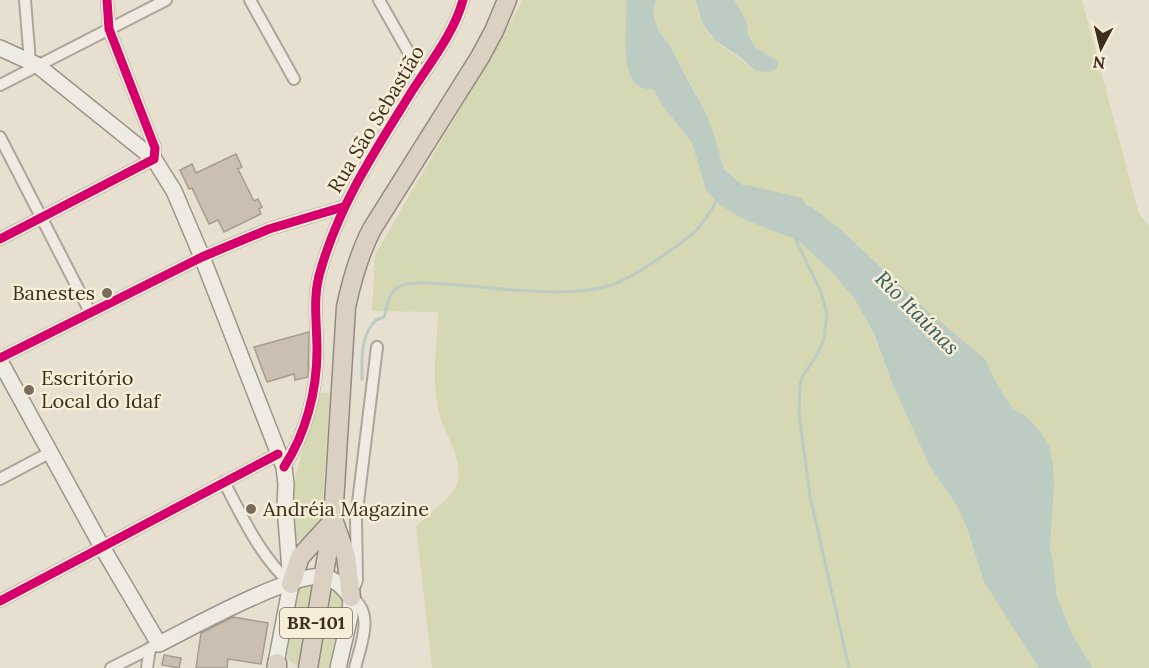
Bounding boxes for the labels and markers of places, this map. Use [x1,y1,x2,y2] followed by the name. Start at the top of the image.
[12,280,95,305] place label: Banestes
[100,286,114,300] marker: Banestes
[41,365,161,413] place label: Escritório Local do Idaf
[22,383,36,397] marker: Escritório Local do Idaf
[262,496,429,521] place label: Andréia Magazine
[244,502,258,516] marker: Andréia Magazine

